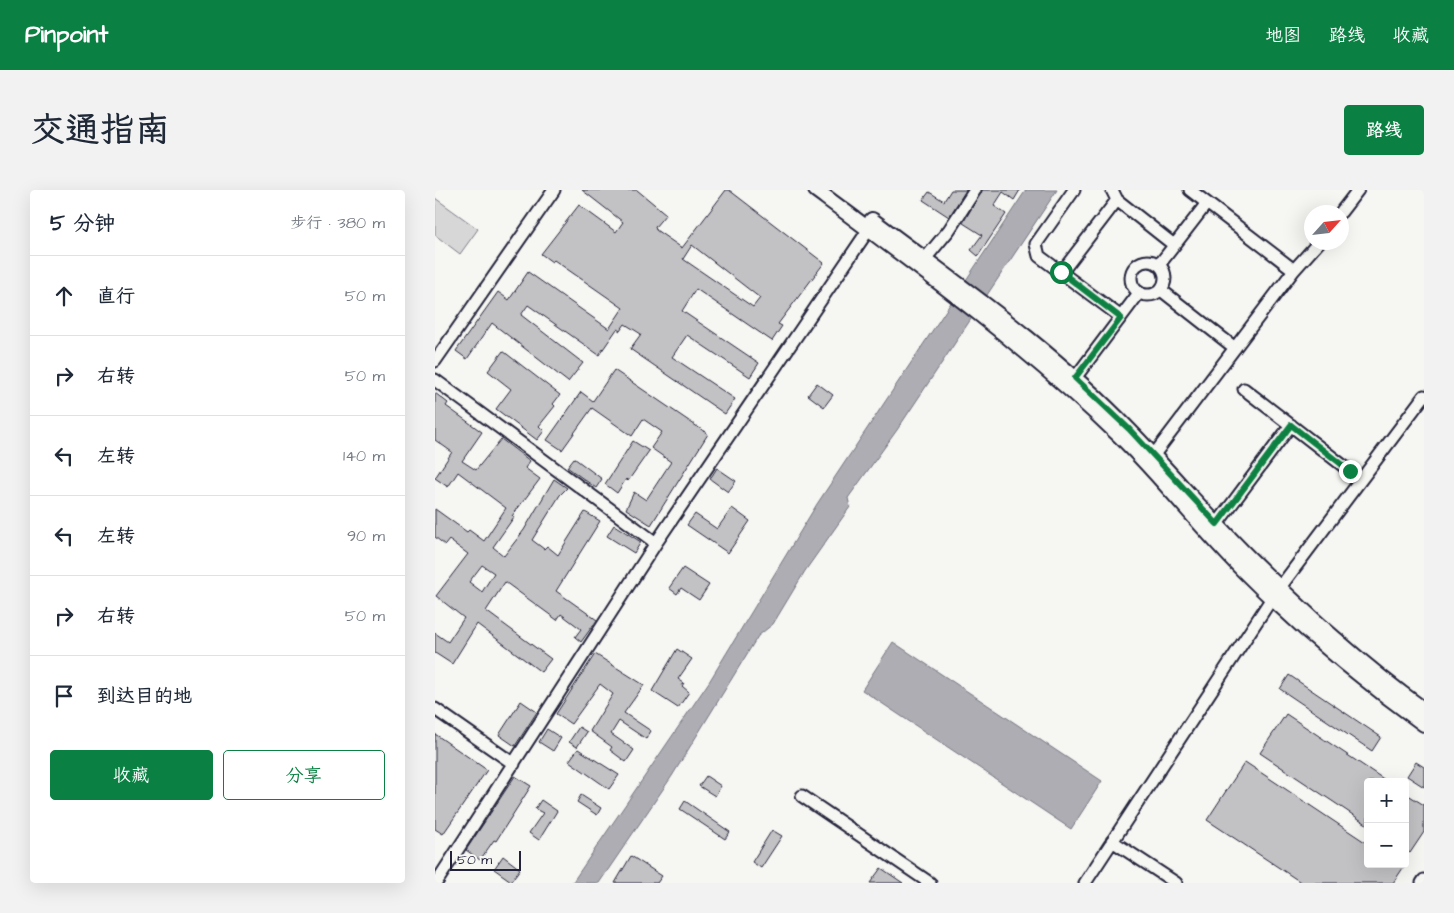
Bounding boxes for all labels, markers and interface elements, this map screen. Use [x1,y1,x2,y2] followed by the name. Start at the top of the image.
[25,18,108,52] text: Pinpoint
[1265,23,1301,48] text: 地图
[1329,23,1365,48] text: 路线
[1393,23,1429,48] text: 收藏
[1344,105,1424,155] button: 路线
[30,106,170,155] text: 交通指南
[1304,205,1349,250] north arrow
[50,209,115,238] text: 5 分钟
[290,212,385,234] text: 步行 · 380 m
[1050,261,1073,284] route start
[50,282,78,310] icon: ahead
[97,283,135,310] text: 直行
[345,285,385,307] text: 50 m
[50,362,78,390] icon: right
[97,363,135,390] text: 右转
[345,365,385,387] text: 50 m
[50,442,78,470] icon: left
[97,443,135,470] text: 左转
[343,445,385,467] text: 140 m
[1339,460,1362,483] route end
[50,522,78,550] icon: left
[97,523,135,550] text: 左转
[347,525,385,547] text: 90 m
[50,602,78,630] icon: right
[97,603,135,630] text: 右转
[345,605,385,627] text: 50 m
[50,682,78,710] icon: arrive
[97,683,192,710] text: 到达目的地
[50,750,213,800] button: 收藏
[223,750,385,800] button: 分享
[1364,778,1409,868] map controls
[1364,778,1409,823] button: +
[1364,823,1409,868] button: −
[450,848,521,871] scale bar
[457,850,492,870] text: 50 m

